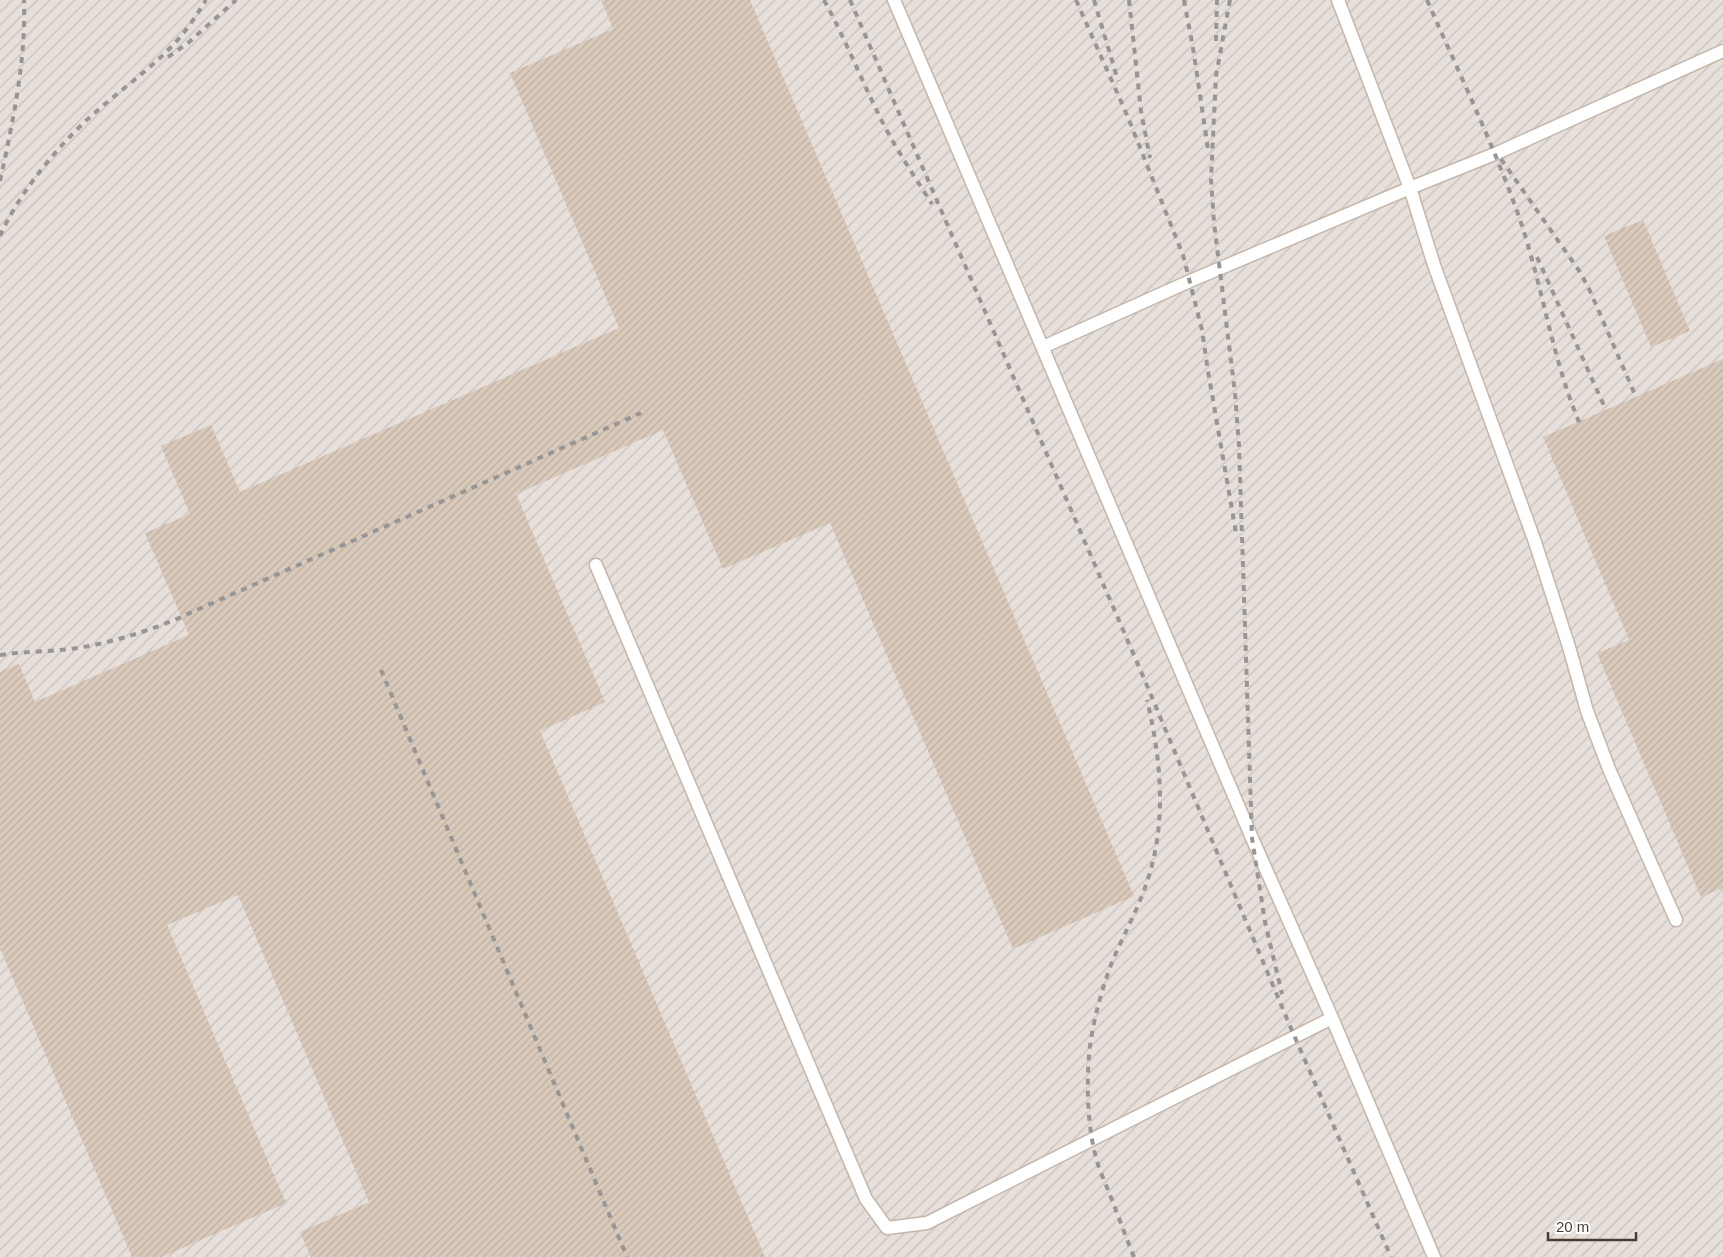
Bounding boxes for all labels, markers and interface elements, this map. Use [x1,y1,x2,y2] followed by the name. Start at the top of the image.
[1548,1210,1636,1242] scale bar
[1556,1218,1589,1235] text: 20 m

